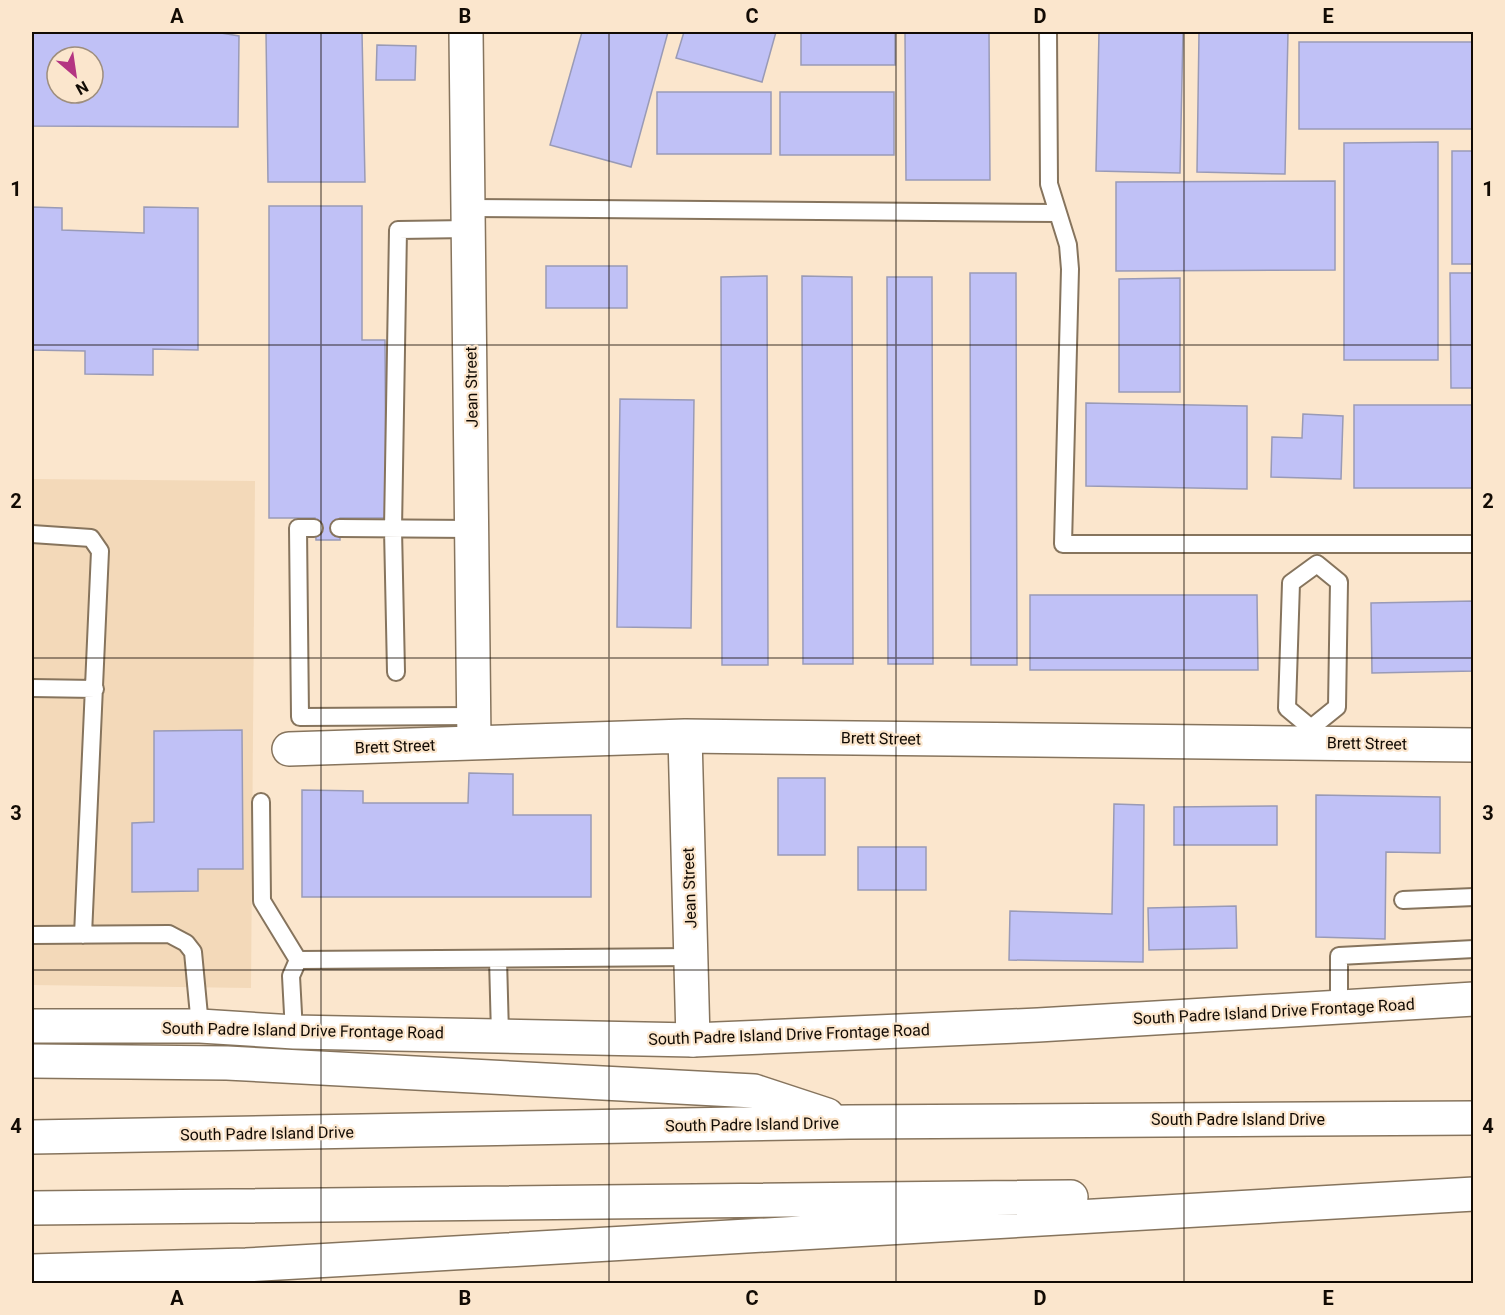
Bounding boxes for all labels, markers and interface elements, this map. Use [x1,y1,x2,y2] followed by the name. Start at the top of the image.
[170,4,184,28] text: A
[459,4,471,28] text: B
[745,4,759,28] text: C
[1034,4,1047,28] text: D
[1322,4,1334,28] text: E
[45,45,105,105] north arrow
[72,77,92,99] text: N
[10,177,22,201] text: 1
[1482,177,1494,201] text: 1
[461,346,482,428] street label: Jean Street
[10,489,22,513] text: 2
[1482,489,1494,513] text: 2
[841,728,921,749] street label: Brett Street
[1327,733,1407,754] street label: Brett Street
[355,736,436,757] street label: Brett Street
[10,801,22,825] text: 3
[1482,801,1494,825] text: 3
[679,847,700,929] street label: Jean Street
[1133,995,1415,1028] street label: South Padre Island Drive Frontage Road
[162,1019,444,1042] street label: South Padre Island Drive Frontage Road
[648,1020,930,1049] street label: South Padre Island Drive Frontage Road
[1151,1110,1325,1129] street label: South Padre Island Drive
[665,1113,839,1136] street label: South Padre Island Drive
[10,1114,22,1138] text: 4
[1482,1114,1494,1138] text: 4
[180,1122,354,1145] street label: South Padre Island Drive
[170,1286,184,1310] text: A
[459,1286,471,1310] text: B
[745,1286,759,1310] text: C
[1034,1286,1047,1310] text: D
[1322,1286,1334,1310] text: E

